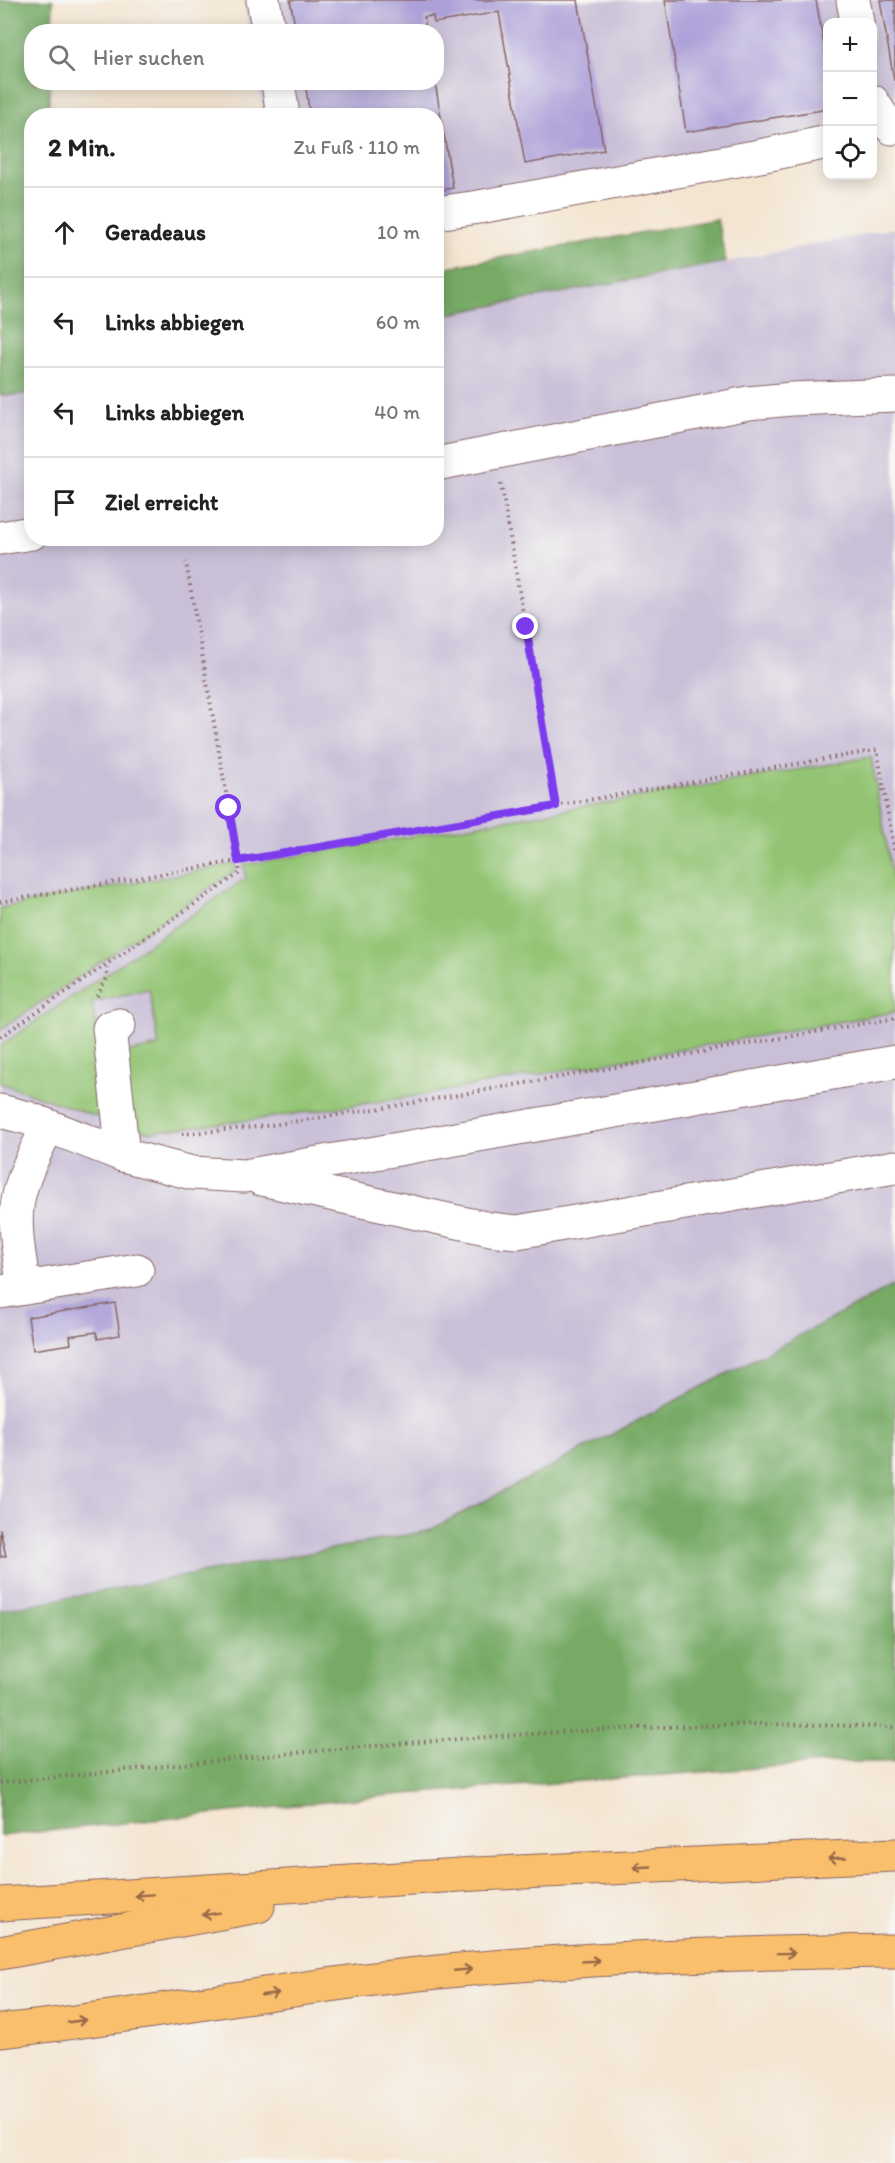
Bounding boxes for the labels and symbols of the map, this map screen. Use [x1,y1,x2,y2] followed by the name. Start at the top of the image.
[512,613,538,639] route end
[215,794,241,820] route start
[827,1852,847,1863] one-way arrow
[632,1861,652,1872] one-way arrow
[135,1890,155,1901] one-way arrow
[201,1909,221,1920] one-way arrow
[775,1947,795,1958] one-way arrow
[580,1955,600,1966] one-way arrow
[453,1964,473,1975] one-way arrow
[259,1988,279,1999] one-way arrow
[66,2016,86,2027] one-way arrow

